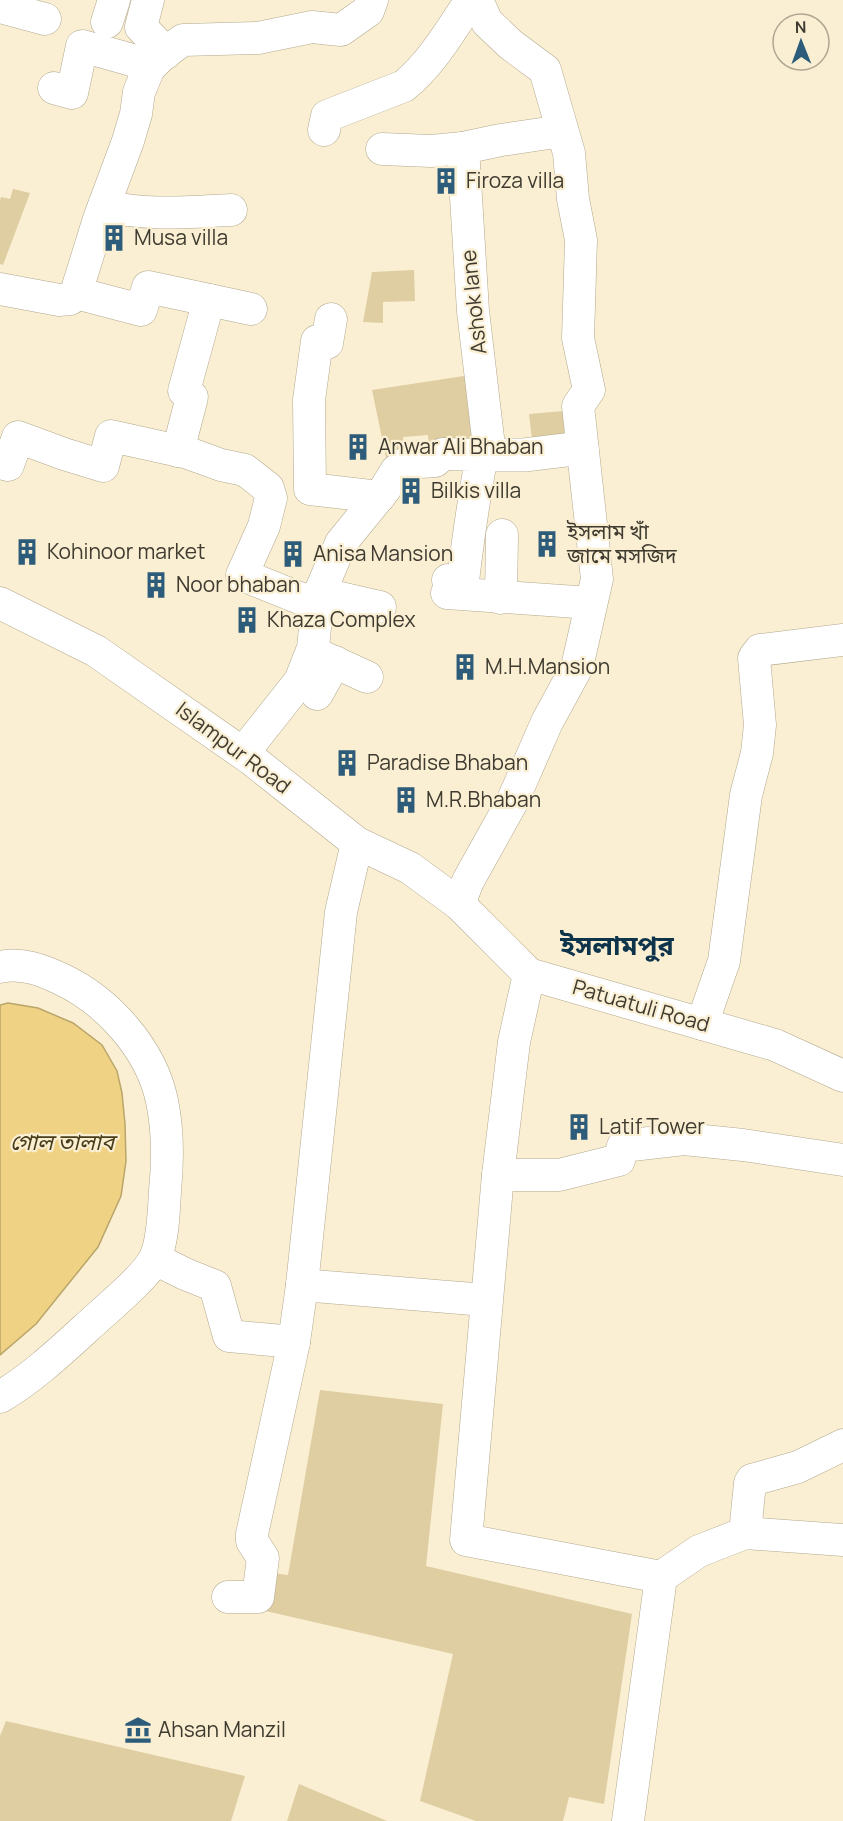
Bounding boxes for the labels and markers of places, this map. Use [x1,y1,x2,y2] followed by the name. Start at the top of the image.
[431,166,461,196] building icon: Firoza villa
[466,166,564,194] place label: Firoza villa
[99,223,129,253] building icon: Musa villa
[134,223,228,251] place label: Musa villa
[343,432,373,462] building icon: Anwar Ali Bhaban
[378,432,544,460] place label: Anwar Ali Bhaban
[396,476,426,506] building icon: Bilkis villa
[431,476,521,504] place label: Bilkis villa
[566,517,677,569] place label: ইসলাম খাঁ জামে মসজিদ
[532,529,562,559] building icon: ইসলাম খাঁ জামে মসজিদ
[12,537,42,567] building icon: Kohinoor market
[47,537,205,565] place label: Kohinoor market
[278,539,308,569] building icon: Anisa Mansion
[313,539,453,567] place label: Anisa Mansion
[141,570,171,600] building icon: Noor bhaban
[176,570,300,598] place label: Noor bhaban
[232,605,262,635] building icon: Khaza Complex
[267,605,415,633] place label: Khaza Complex
[450,652,480,682] building icon: M.H.Mansion
[485,652,610,680] place label: M.H.Mansion
[332,748,362,778] building icon: Paradise Bhaban
[367,748,528,776] place label: Paradise Bhaban
[391,785,421,815] building icon: M.R.Bhaban
[426,785,541,813] place label: M.R.Bhaban
[564,1112,594,1142] building icon: Latif Tower
[599,1112,705,1140] place label: Latif Tower
[123,1715,153,1745] museum icon: Ahsan Manzil
[158,1715,286,1743] place label: Ahsan Manzil

